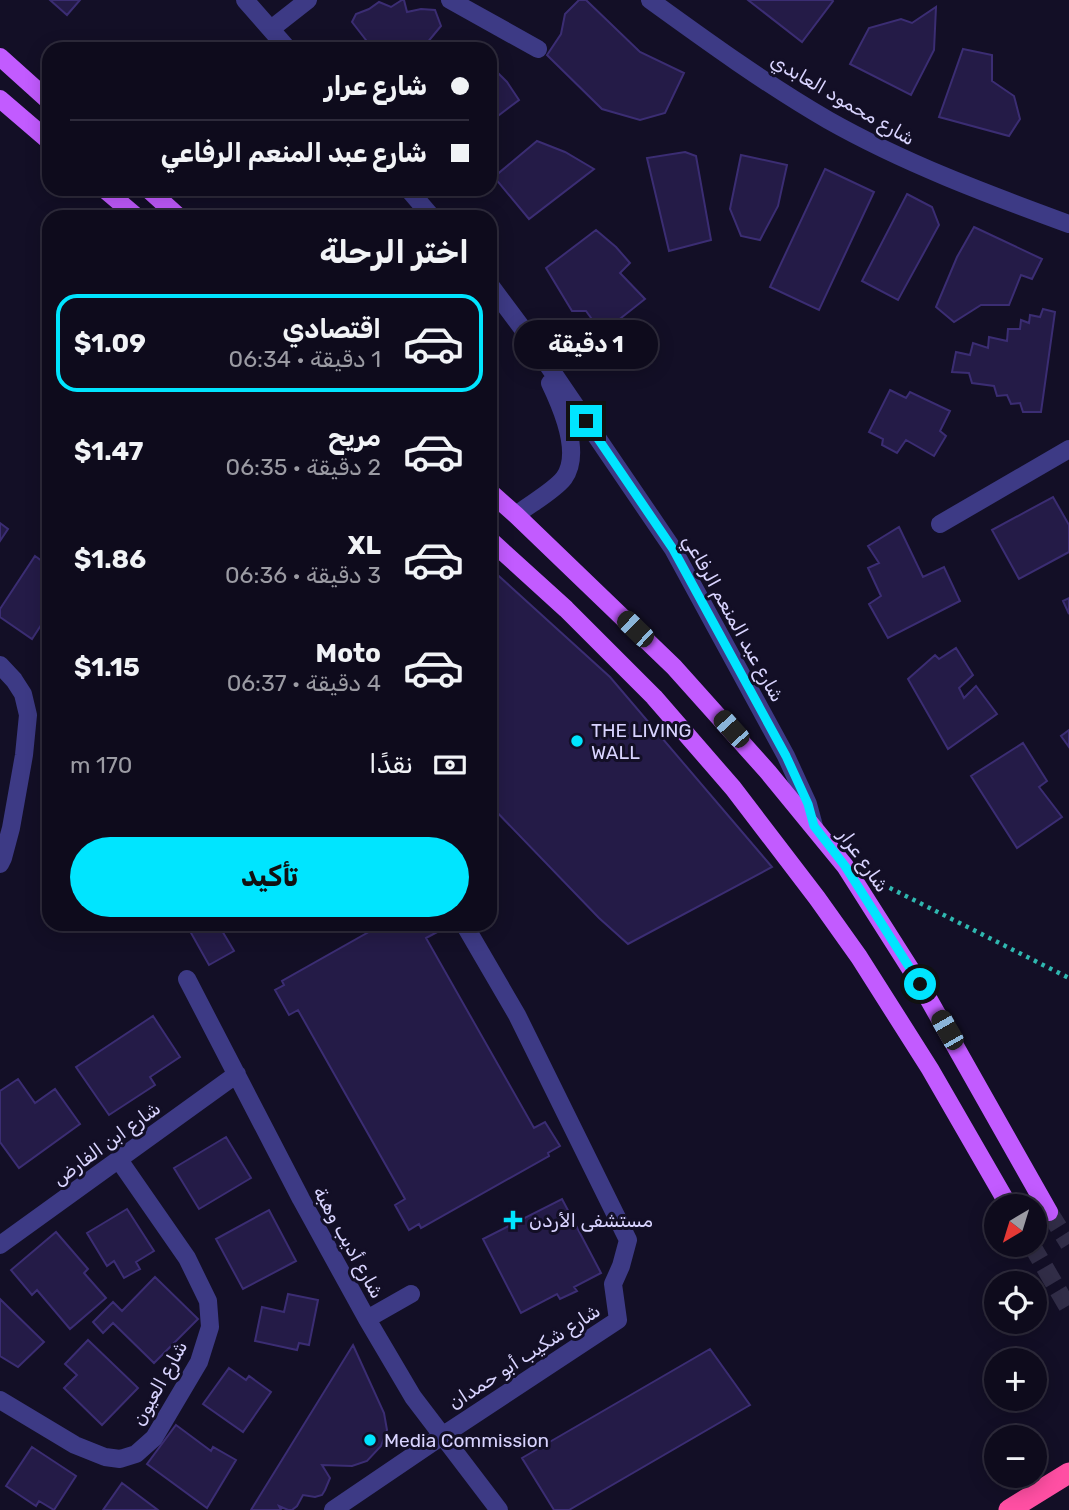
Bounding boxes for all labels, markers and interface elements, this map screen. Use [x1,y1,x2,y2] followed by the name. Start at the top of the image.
[766,49,919,152] street label: شارع محمود العابدي
[324,71,427,102] text: شارع عرار
[161,138,427,169] text: شارع عبد المنعم الرفاعي
[319,233,469,271] text: اختر الرحلة
[402,312,465,375] icon: car
[282,314,381,345] text: اقتصادي
[514,320,658,368] callout: 1 دقيقة
[74,328,146,359] text: $1.09
[548,330,624,358] text: 1 دقيقة
[229,345,381,373] text: 1 دقيقة · 06:34
[570,405,602,437] route end
[402,420,465,483] icon: car
[328,422,381,453] text: مريح
[74,436,144,467] text: $1.47
[226,453,381,481] text: 2 دقيقة · 06:35
[402,528,465,591] icon: car
[348,530,381,561] text: XL
[675,531,789,707] street label: شارع عبد المنعم الرفاعي
[74,544,146,575] text: $1.86
[225,561,381,589] text: 3 دقيقة · 06:36
[613,607,658,651] car
[402,636,465,699] icon: car
[316,638,381,669] text: Moto
[74,652,140,683] text: $1.15
[227,669,381,697] text: 4 دقيقة · 06:37
[710,706,753,752] car
[591,719,691,764] place label: THE LIVING WALL
[569,733,585,749] marker: THE LIVING WALL
[431,746,469,784] icon: cash
[369,749,413,780] text: نقدًا
[70,751,132,779] text: 170 m
[831,823,894,898] street label: شارع عرار
[70,837,469,917] button: تأكيد
[904,968,936,1000] route start
[928,1007,967,1053] car
[48,1097,166,1192] street label: شارع ابن الفارض
[307,1182,389,1303] street label: شارع أديب وهبة
[984,1194,1046,1256] north arrow
[984,1194,1047,1488] map controls
[529,1209,653,1232] place label: مستشفى الأردن
[503,1210,523,1230] marker: مستشفى الأردن
[984,1271,1047,1334] button: locate
[444,1299,606,1416] street label: شارع شكيب أبو حمدان
[127,1337,194,1431] street label: شارع العيون
[984,1348,1047,1411] button: +
[984,1425,1047,1488] button: −
[384,1429,549,1452] place label: Media Commission
[362,1432,378,1448] marker: Media Commission

